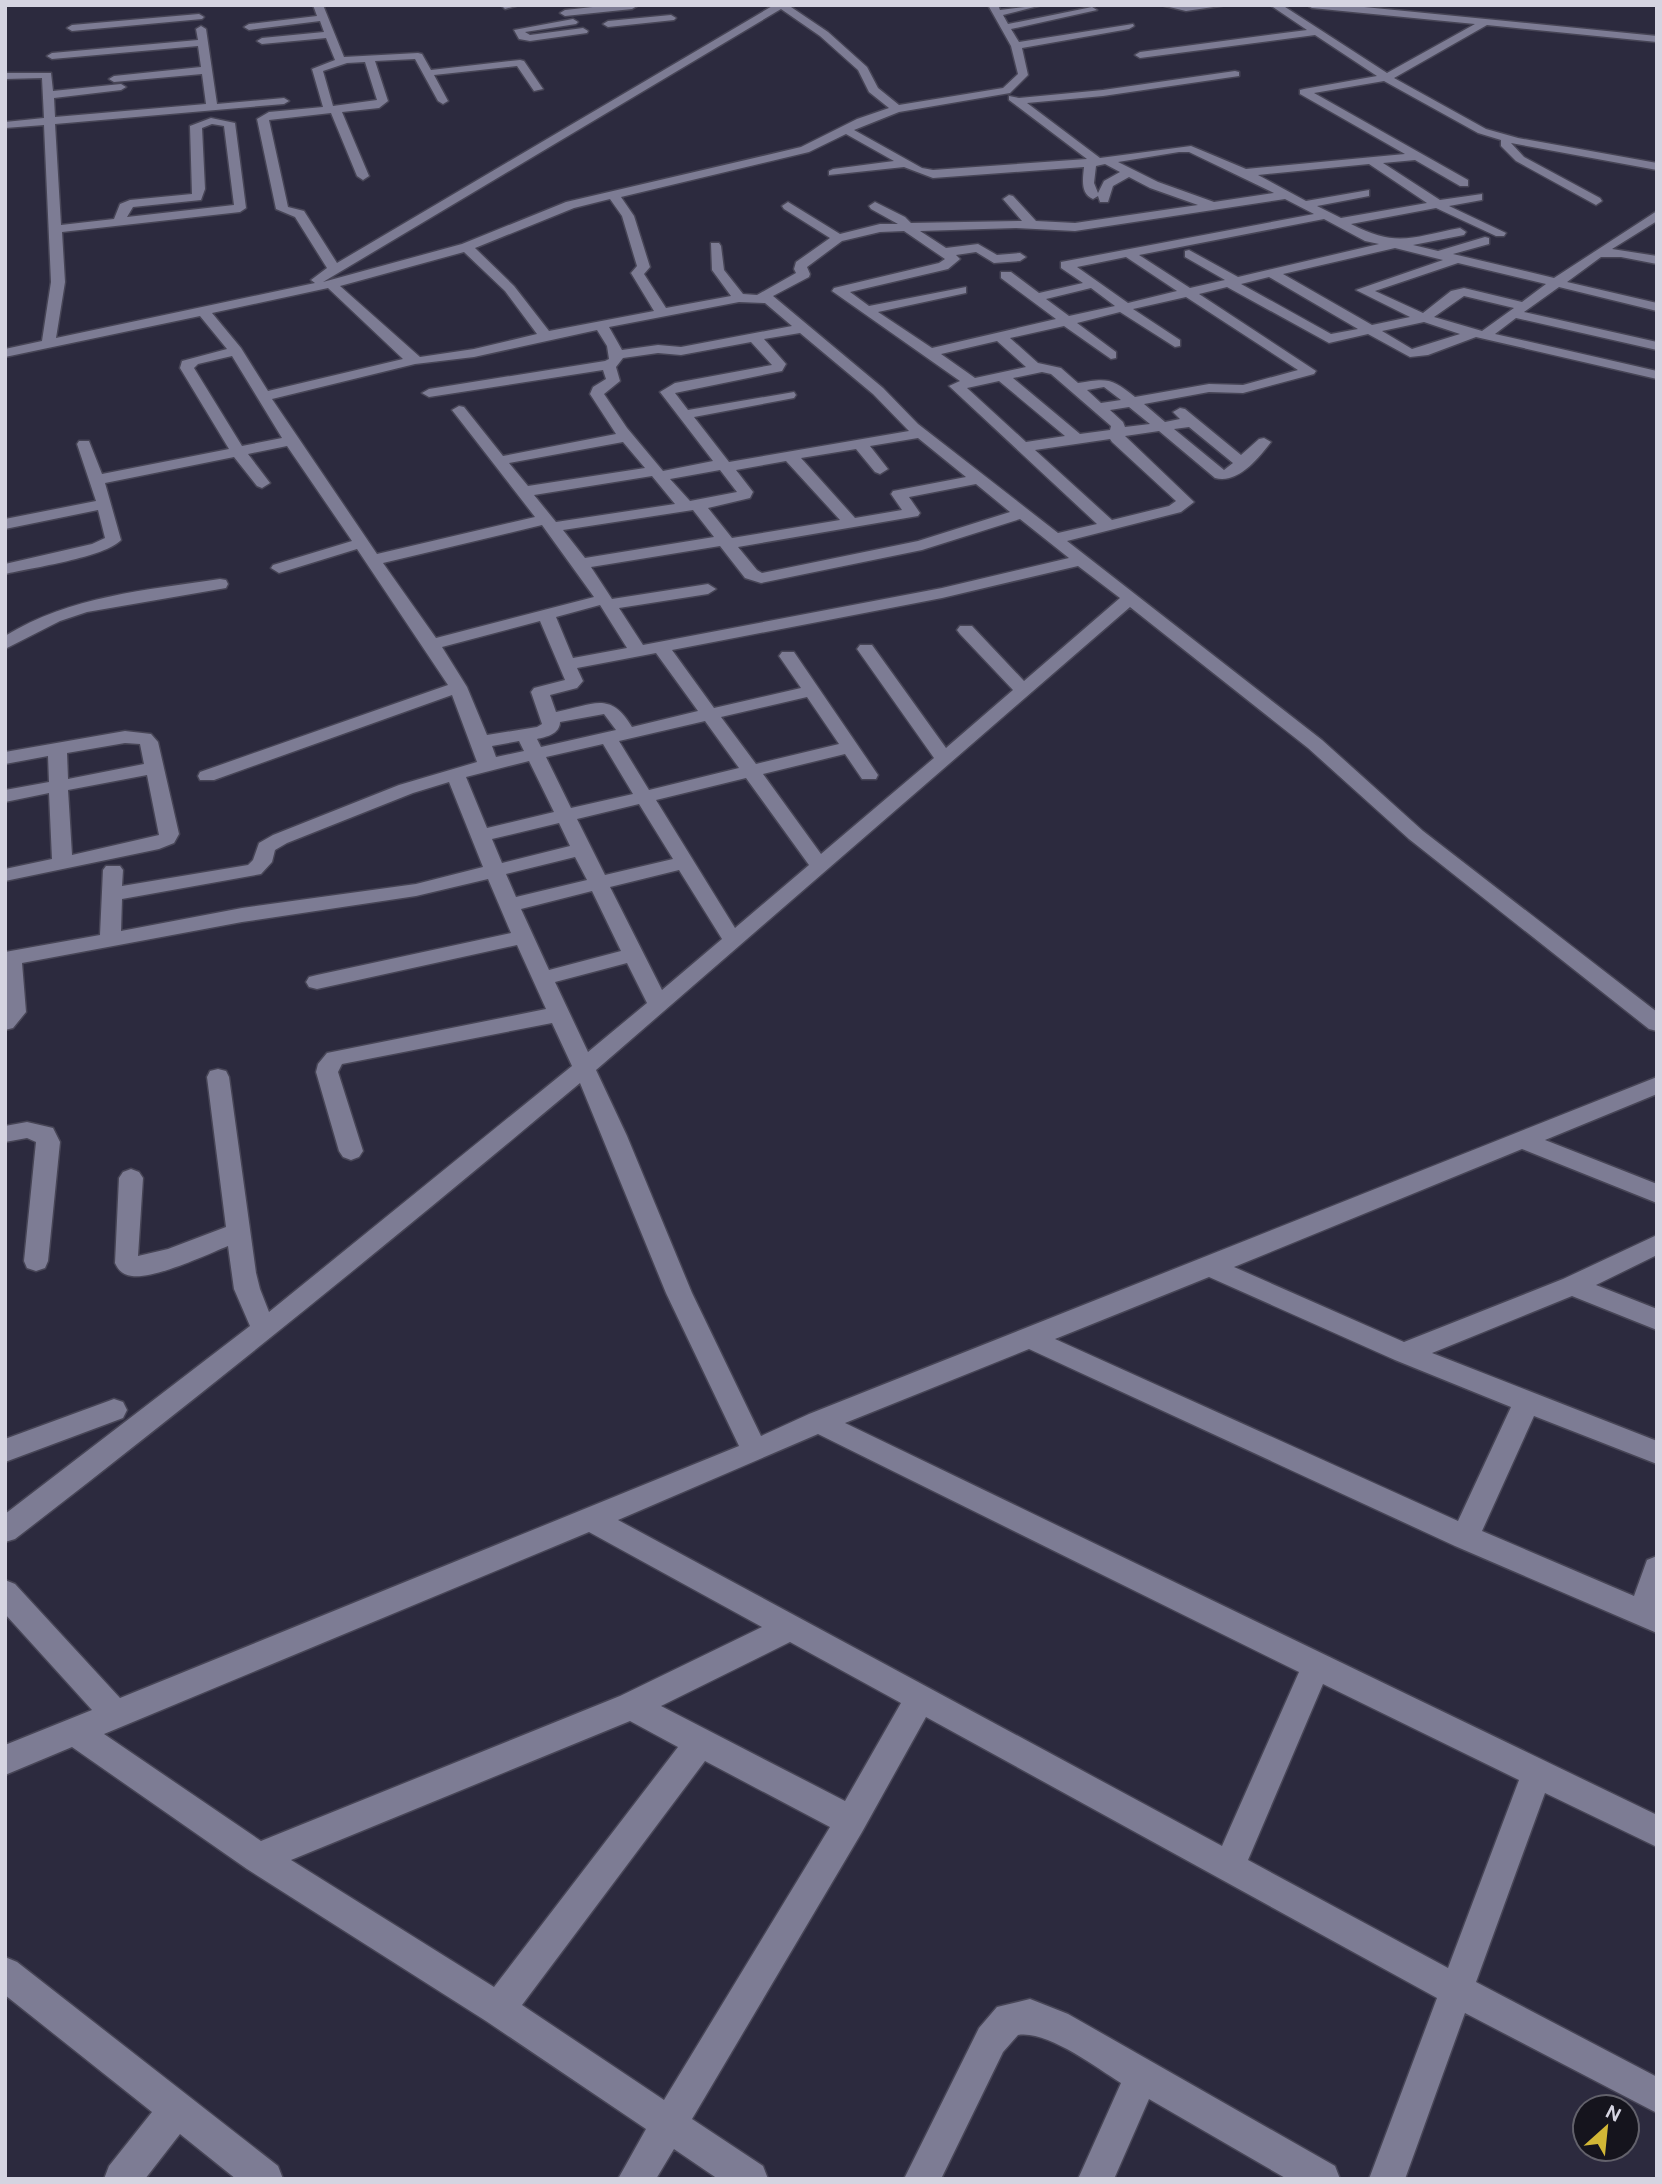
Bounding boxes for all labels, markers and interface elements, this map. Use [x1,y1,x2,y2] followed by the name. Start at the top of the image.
[1571,2093,1641,2163] north arrow
[1602,2099,1625,2128] text: N

